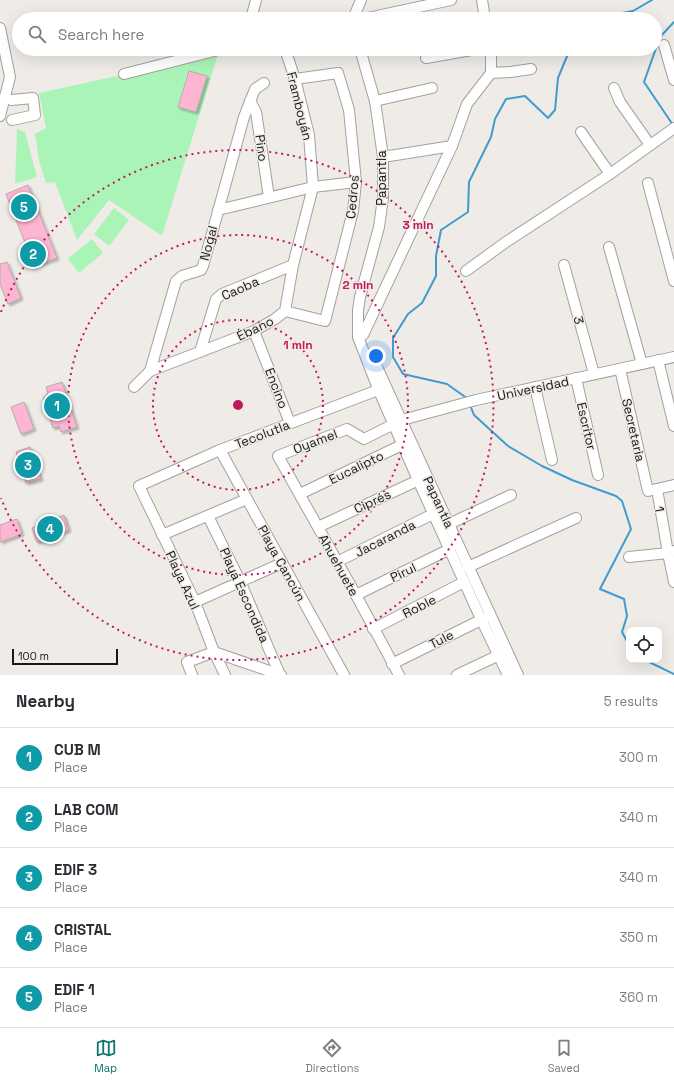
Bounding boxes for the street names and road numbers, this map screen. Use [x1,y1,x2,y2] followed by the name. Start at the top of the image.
[283,70,316,142] street label: Framboyán
[251,134,272,163] street label: Pino
[373,150,390,206] street label: Papantla
[342,174,363,220] street label: Cedros
[196,224,221,263] street label: Nogal
[219,272,262,304] street label: Caoba
[234,312,277,345] street label: Ébano
[569,314,588,326] street label: 3
[261,365,292,411] street label: Encino
[496,373,571,404] street label: Universidad
[618,397,649,464] street label: Secretaria
[573,400,600,452] street label: Escritor
[232,416,293,453] street label: Tecolutla
[291,425,340,458] street label: Oyamel
[326,447,386,488] street label: Eucalipto
[419,474,458,531] street label: Papantla
[351,485,394,517] street label: Ciprés
[651,505,668,513] street label: 1
[352,516,419,561] street label: Jacaranda
[254,522,309,604] street label: Playa Cancún
[315,531,363,599] street label: Ahuehuete
[216,545,273,646] street label: Playa Escondida
[162,548,204,612] street label: Playa Azul
[387,559,419,586] street label: Pirul
[400,591,439,622] street label: Roble
[426,626,456,653] street label: Tule

